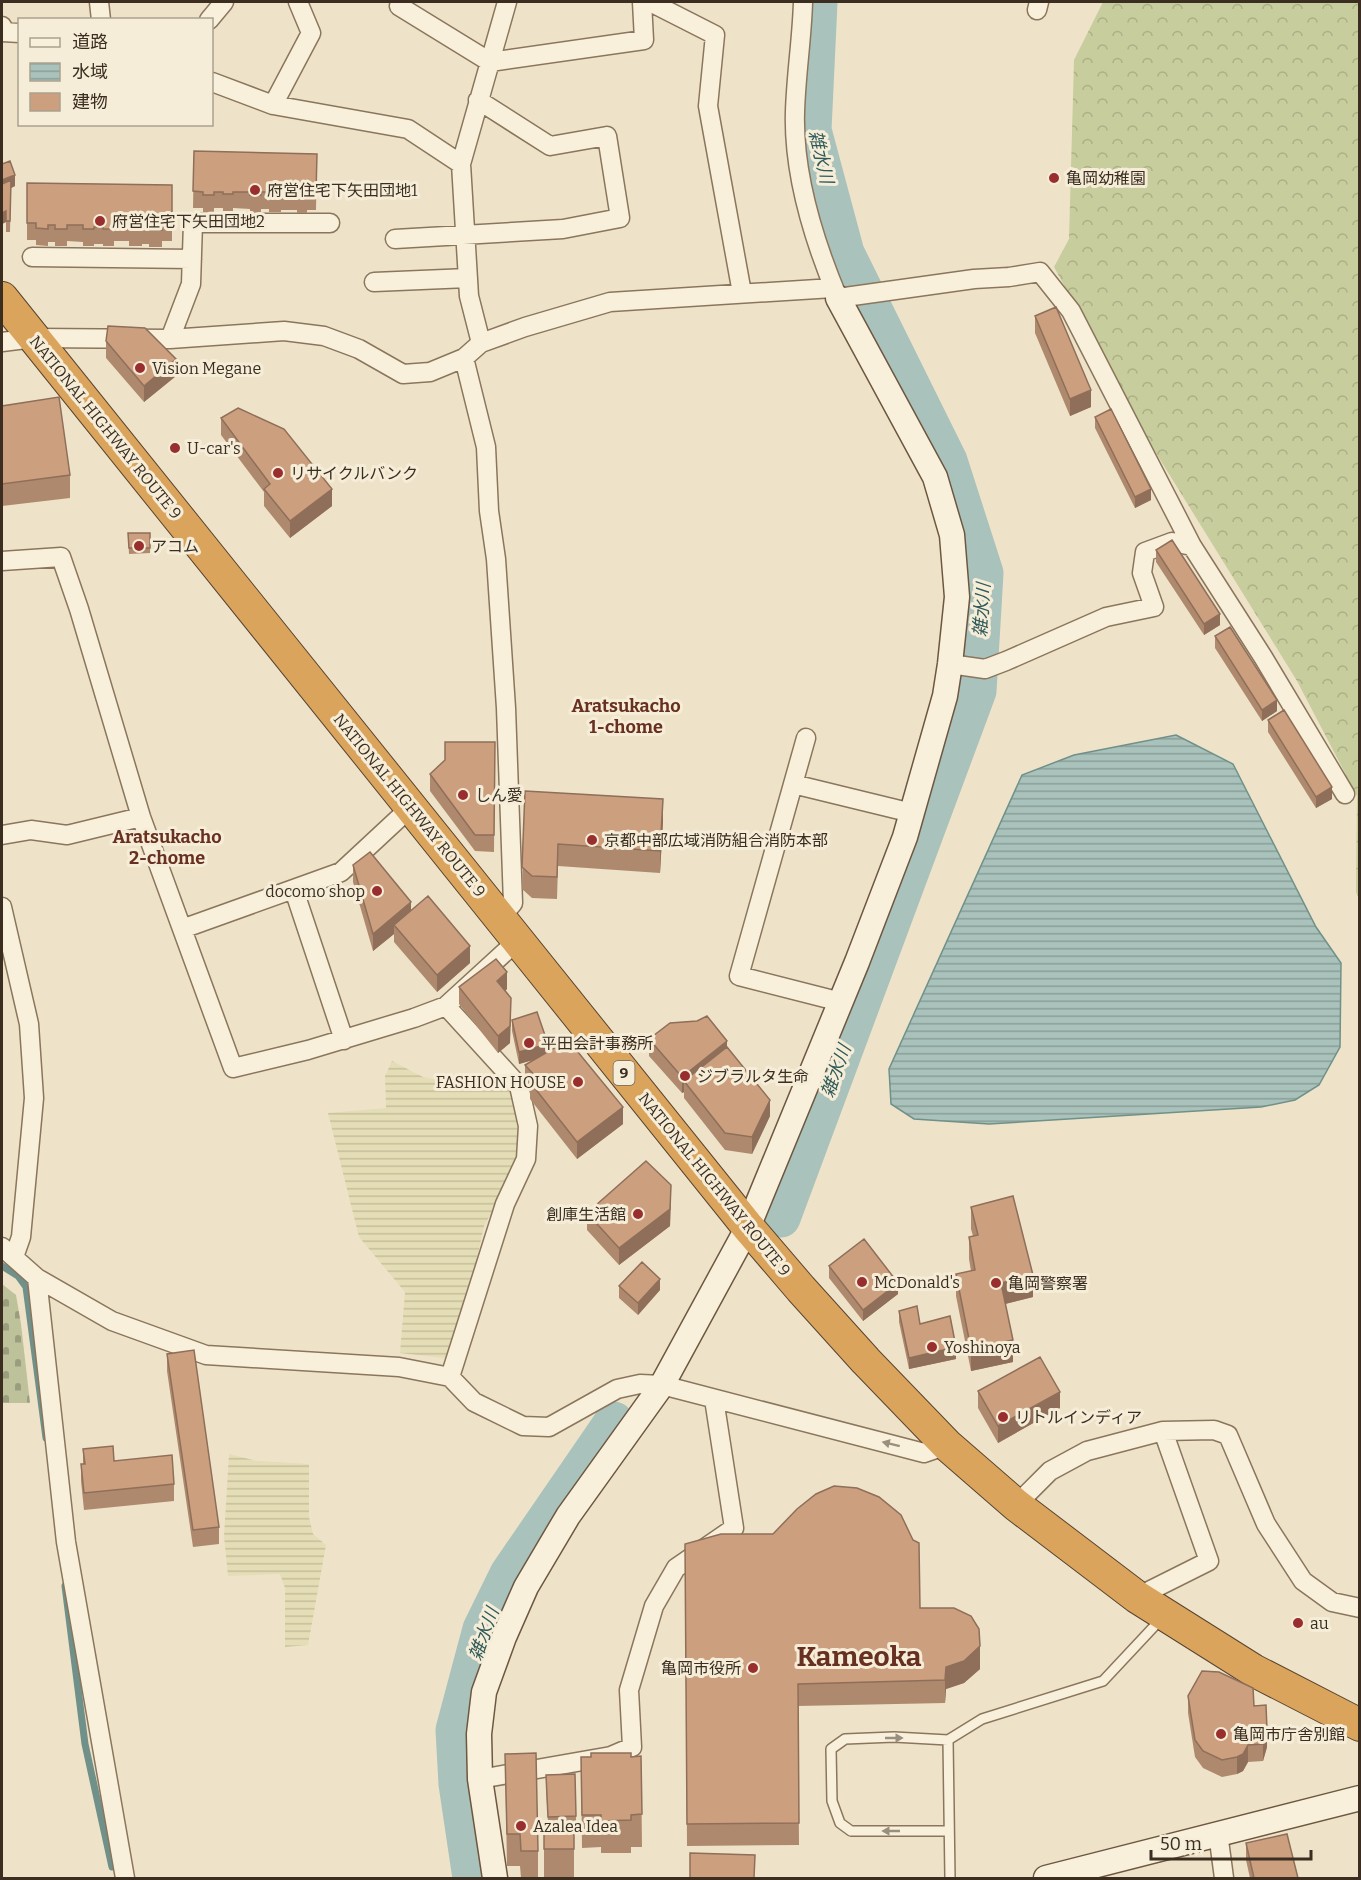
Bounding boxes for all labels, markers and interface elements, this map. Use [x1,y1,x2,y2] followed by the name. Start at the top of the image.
[18,18,213,126] legend
[72,31,108,53] text: 道路
[72,61,108,83] text: 水域
[72,91,108,113] text: 建物
[804,128,838,188] water label: 雑水川
[1066,169,1146,188] place label: 亀岡幼稚園
[1047,171,1061,185] marker: 亀岡幼稚園
[267,181,418,200] place label: 府営住宅下矢田団地1
[248,183,262,197] marker: 府営住宅下矢田団地1
[112,212,265,231] place label: 府営住宅下矢田団地2
[93,214,107,228] marker: 府営住宅下矢田団地2
[26,332,185,523] street label: NATIONAL HIGHWAY ROUTE 9
[152,359,261,378] place label: Vision Megane
[133,361,147,375] marker: Vision Megane
[187,439,241,458] place label: U-car's
[168,441,182,455] marker: U-car's
[290,464,418,483] place label: リサイクルバンク
[271,466,285,480] marker: リサイクルバンク
[151,537,199,556] place label: アコム
[132,539,146,553] marker: アコム
[969,580,995,638] water label: 雑水川
[571,695,681,738] district label: Aratsukacho 1-chome
[330,710,489,901] street label: NATIONAL HIGHWAY ROUTE 9
[475,786,523,805] place label: しん愛
[456,788,470,802] marker: しん愛
[112,826,222,869] district label: Aratsukacho 2-chome
[604,831,828,850] place label: 京都中部広域消防組合消防本部
[585,833,599,847] marker: 京都中部広域消防組合消防本部
[265,882,365,901] place label: docomo shop
[370,884,384,898] marker: docomo shop
[541,1034,653,1053] place label: 平田会計事務所
[522,1036,536,1050] marker: 平田会計事務所
[816,1040,856,1100] water label: 雑水川
[614,1061,634,1085] road number: 9
[697,1067,809,1086] place label: ジブラルタ生命
[678,1069,692,1083] marker: ジブラルタ生命
[436,1073,566,1092] place label: FASHION HOUSE
[571,1075,585,1089] marker: FASHION HOUSE
[635,1089,794,1280] street label: NATIONAL HIGHWAY ROUTE 9
[546,1205,626,1224] place label: 創庫生活館
[631,1207,645,1221] marker: 創庫生活館
[874,1273,960,1292] place label: McDonald's
[1008,1274,1088,1293] place label: 亀岡警察署
[855,1275,869,1289] marker: McDonald's
[989,1276,1003,1290] marker: 亀岡警察署
[944,1338,1021,1357] place label: Yoshinoya
[925,1340,939,1354] marker: Yoshinoya
[1015,1408,1142,1427] place label: リトルインディア
[996,1410,1010,1424] marker: リトルインディア
[882,1439,900,1449] one-way arrow
[464,1603,504,1663] water label: 雑水川
[1310,1614,1329,1633] place label: au
[1291,1616,1305,1630] marker: au
[796,1640,922,1673] district label: Kameoka
[661,1659,741,1678] place label: 亀岡市役所
[746,1661,760,1675] marker: 亀岡市役所
[1233,1725,1345,1744] place label: 亀岡市庁舎別館
[1214,1727,1228,1741] marker: 亀岡市庁舎別館
[884,1733,903,1743] one-way arrow
[533,1817,618,1836] place label: Azalea Idea
[514,1819,528,1833] marker: Azalea Idea
[1151,1823,1312,1861] scale bar
[881,1826,900,1836] one-way arrow
[1160,1833,1202,1855] text: 50 m

